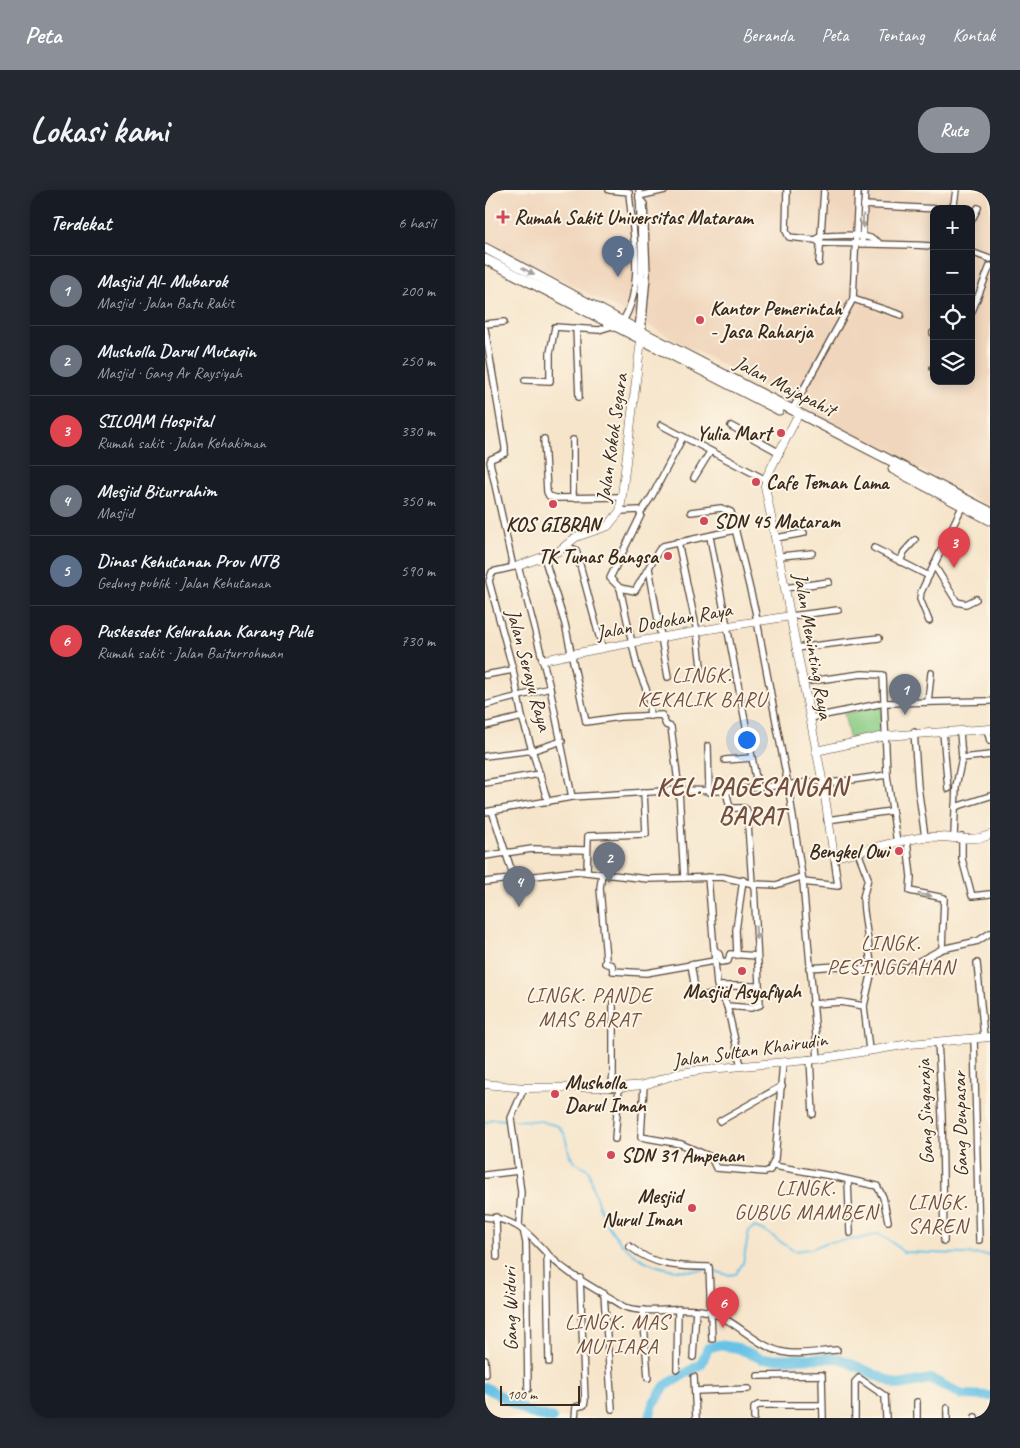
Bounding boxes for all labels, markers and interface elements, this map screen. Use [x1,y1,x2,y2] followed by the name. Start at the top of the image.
[25,20,62,50] text: Peta
[742,24,793,46] text: Beranda
[821,24,848,46] text: Peta
[876,24,925,46] text: Tentang
[953,24,995,46] text: Kontak
[918,107,990,153] button: Rute
[30,108,168,153] text: Lokasi kami
[514,205,754,230] place label: Rumah Sakit Universitas Mataram
[930,205,975,385] map controls
[930,205,975,250] button: +
[50,210,111,236] text: Terdekat
[496,210,510,224] marker: Rumah Sakit Universitas Mataram
[398,213,435,233] text: 6 hasil
[859,214,867,230] one-way arrow
[602,236,634,277] pin: 5
[930,250,975,295] button: −
[521,266,535,275] one-way arrow
[97,269,227,293] text: Masjid Al- Mubarok
[62,281,70,301] text: 1
[401,281,435,301] text: 200 m
[97,293,234,313] text: Masjid · Jalan Batu Rakit
[930,295,975,340] button: locate
[710,296,843,344] place label: Kantor Pemerintah - Jasa Raharja
[694,314,706,326] marker: Kantor Pemerintah - Jasa Raharja
[97,339,256,363] text: Musholla Darul Mutaqin
[930,340,975,385] button: layers
[729,349,843,424] street label: Jalan Majapahit
[62,351,70,371] text: 2
[401,351,435,371] text: 250 m
[97,363,242,383] text: Masjid · Gang Ar Raysiyah
[590,371,634,505] street label: Jalan Kokok Segara
[97,409,212,433] text: SILOAM Hospital
[62,421,70,441] text: 3
[401,421,435,441] text: 330 m
[697,421,774,446] place label: Yulia Mart
[775,427,787,439] marker: Yulia Mart
[97,433,266,453] text: Rumah sakit · Jalan Kehakiman
[766,470,890,495] place label: Cafe Teman Lama
[750,476,762,488] marker: Cafe Teman Lama
[97,479,217,503] text: Mesjid Biturrahim
[62,491,70,511] text: 4
[401,491,435,511] text: 350 m
[547,498,559,510] marker: KOS GIBRAN
[97,503,134,523] text: Masjid
[714,509,841,534] place label: SDN 45 Mataram
[506,512,604,537] place label: KOS GIBRAN
[698,515,710,527] marker: SDN 45 Mataram
[938,527,970,568] pin: 3
[538,544,660,569] place label: TK Tunas Bangsa
[97,549,278,573] text: Dinas Kehutanan Prov NTB
[662,550,674,562] marker: TK Tunas Bangsa
[63,561,69,581] text: 5
[401,561,435,581] text: 590 m
[788,570,838,722] street label: Jalan Meninting Raya
[97,573,271,593] text: Gedung publik · Jalan Kehutanan
[593,597,735,645] street label: Jalan Dodokan Raya
[500,605,558,735] street label: Jalan Serayu Raya
[97,619,313,643] text: Puskesdes Kelurahan Karang Pule
[62,631,70,651] text: 6
[401,631,435,651] text: 730 m
[97,643,283,663] text: Rumah sakit · Jalan Baiturrohman
[637,662,769,712] district label: LINGK. KEKALIK BARU
[889,674,921,715] pin: 1
[734,727,760,753] your location
[656,771,851,832] district label: KEL. PAGESANGAN BARAT
[808,839,892,864] place label: Bengkel Owi
[593,842,625,883] pin: 2
[893,845,905,857] marker: Bengkel Owi
[503,866,535,907] pin: 4
[917,891,933,899] one-way arrow
[752,925,760,941] one-way arrow
[827,930,958,980] district label: LINGK. PESINGGAHAN
[736,965,748,977] marker: Masjid Asyafiyah
[683,979,803,1005] place label: Masjid Asyafiyah
[526,982,654,1032] district label: LINGK. PANDE MAS BARAT
[670,1027,830,1073] street label: Jalan Sultan Khairudin
[911,1057,939,1165] street label: Gang Singaraja
[947,1069,973,1177] street label: Gang Denpasar
[565,1070,647,1118] place label: Musholla Darul Iman
[549,1088,561,1100] marker: Musholla Darul Iman
[621,1143,745,1168] place label: SDN 31 Ampenan
[605,1149,617,1161] marker: SDN 31 Ampenan
[734,1175,880,1225] district label: LINGK. GUBUG MAMBEN
[602,1184,686,1232] place label: Mesjid Nurul Iman
[908,1189,971,1239] district label: LINGK. SAREN
[686,1202,698,1214] marker: Mesjid Nurul Iman
[497,1265,523,1351] street label: Gang Widuri
[707,1287,739,1328] pin: 6
[565,1309,672,1359] district label: LINGK. MAS MUTIARA
[500,1383,580,1406] scale bar
[507,1386,537,1403] text: 100 m

